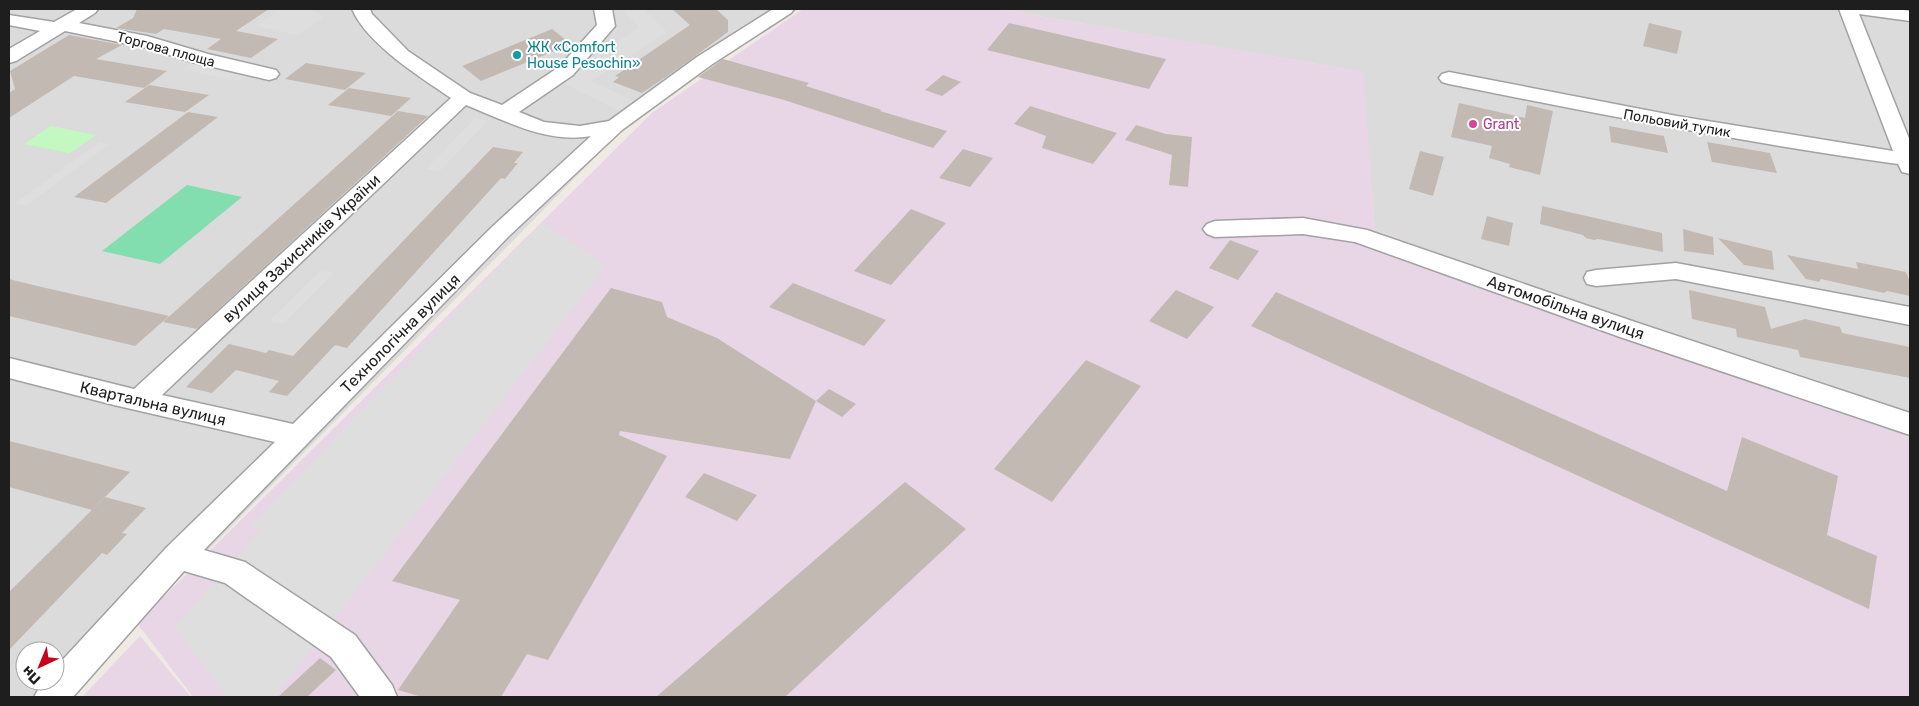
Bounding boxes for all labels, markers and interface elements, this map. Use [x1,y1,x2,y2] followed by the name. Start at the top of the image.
[115,28,217,71] street label: Торгова площа
[527,39,640,72] place label: ЖК «Comfort House Pesochin»
[511,49,523,61] marker: ЖК «Comfort House Pesochin»
[1622,106,1732,141] street label: Польовий тупик
[1483,116,1520,133] place label: Grant
[1467,118,1479,130] marker: Grant
[219,170,384,326] street label: вулиця Захисників України
[337,270,464,397] street label: Технологічна вулиця
[1485,272,1647,343] street label: Автомобільна вулиця
[78,377,228,430] street label: Квартальна вулиця
[15,641,65,691] north arrow
[18,662,44,688] text: Пн

